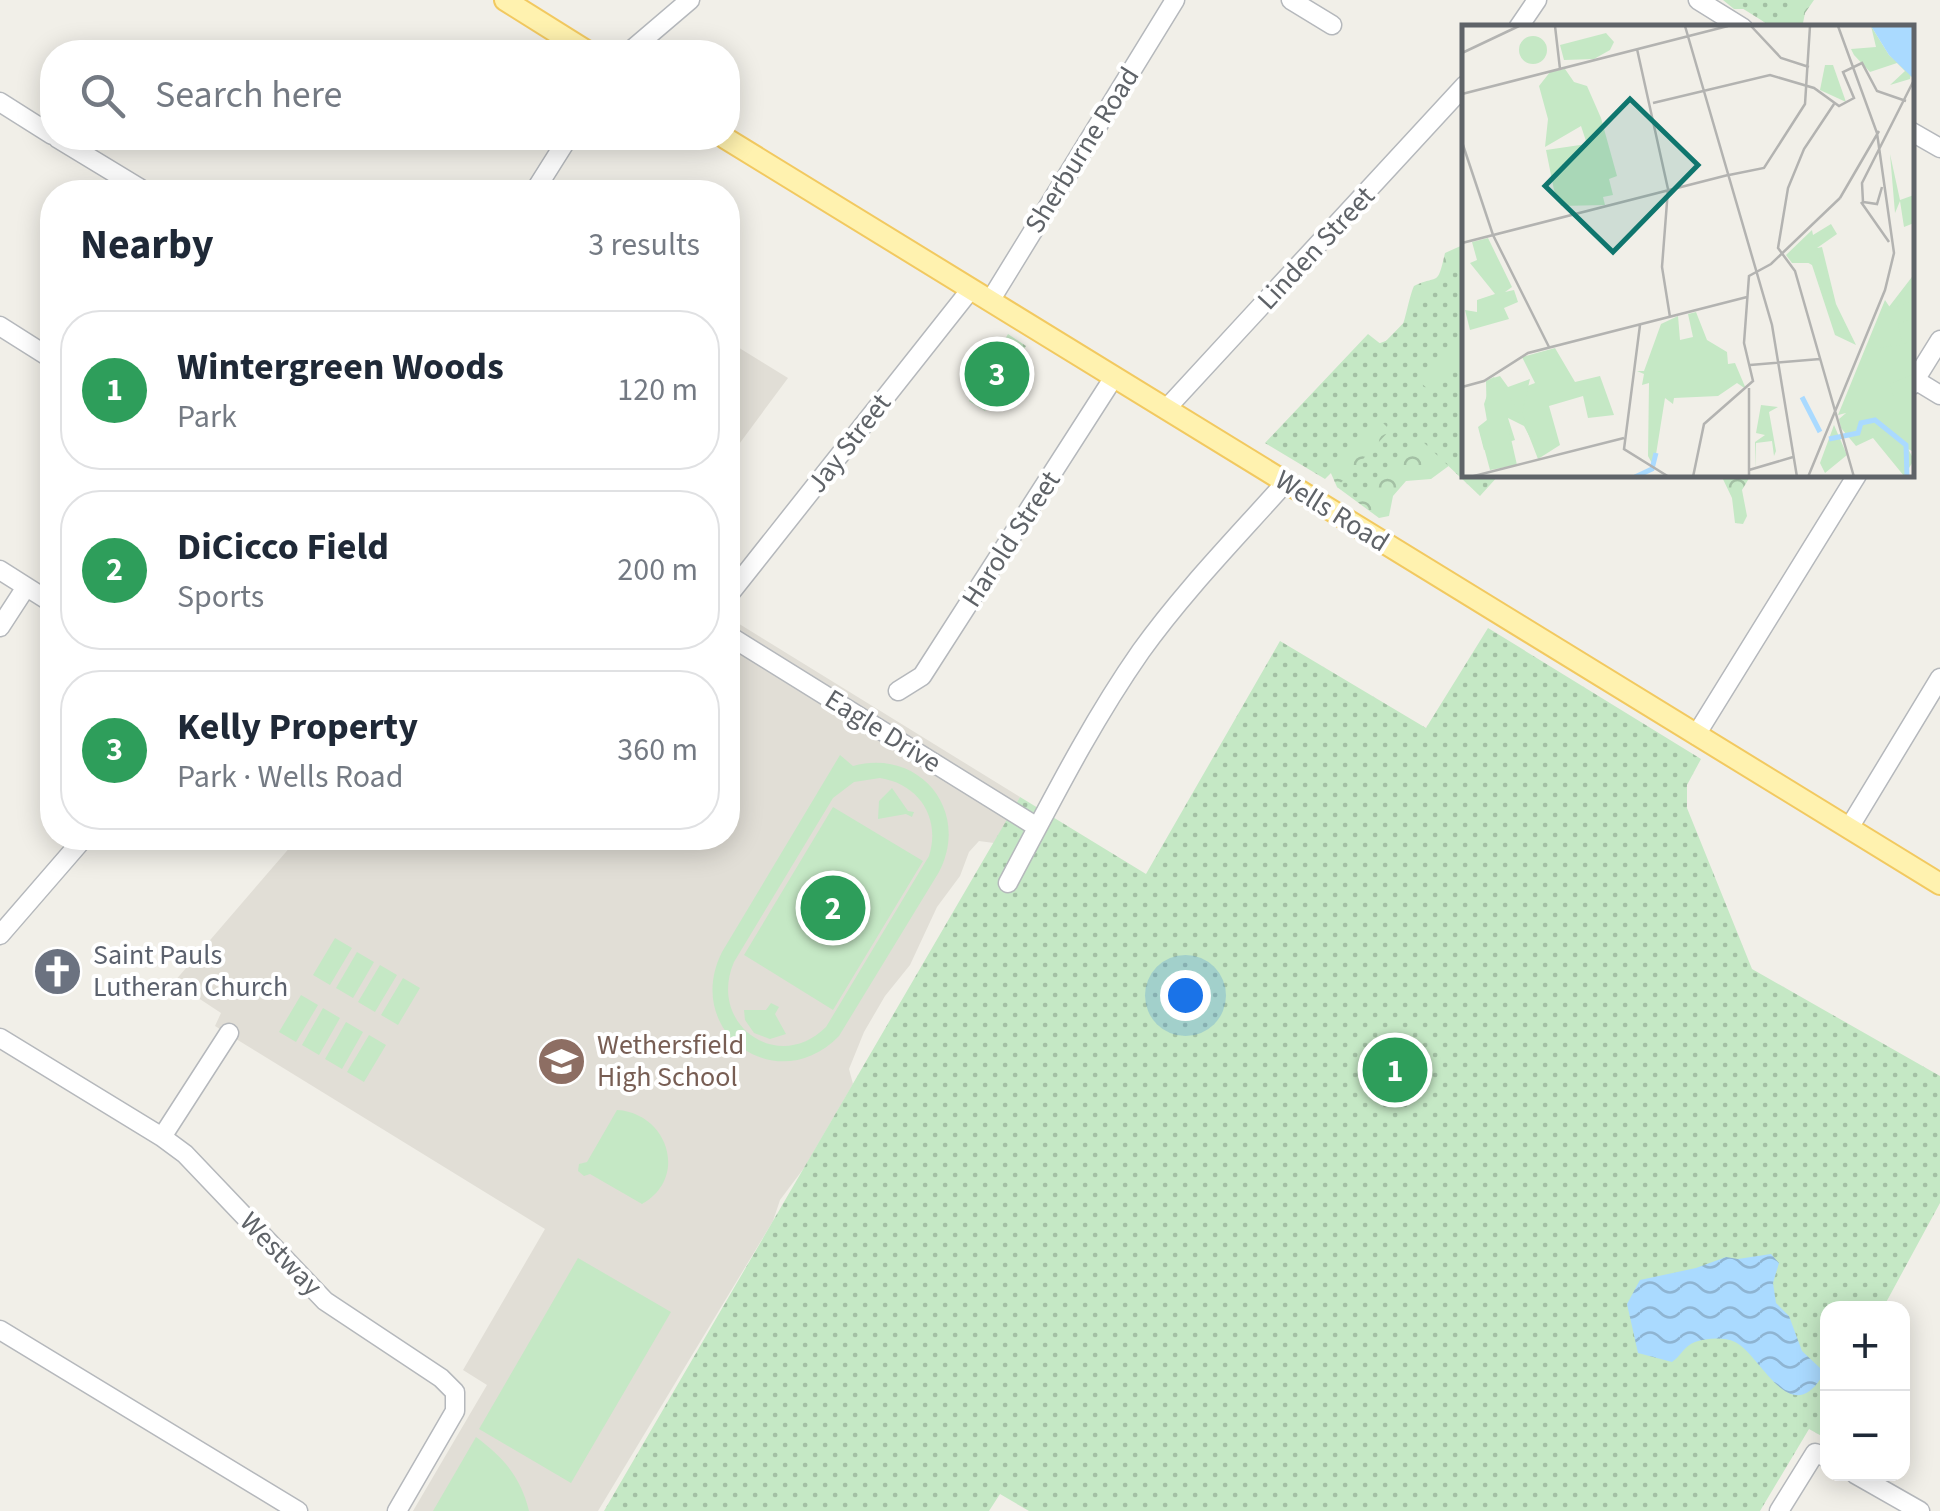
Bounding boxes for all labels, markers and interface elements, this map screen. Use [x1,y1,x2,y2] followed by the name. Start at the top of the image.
[1462,25,1915,478] inset map
[40,40,740,150] search box
[1015,59,1149,241] street label: Sherburne Road
[75,68,130,123] icon: search
[155,68,342,122] text: Search here
[1248,177,1384,319] street label: Linden Street
[80,215,214,275] text: Nearby
[588,222,700,268] text: 3 results
[964,336,1030,412] pin: 3
[177,340,504,394] text: Wintergreen Woods
[106,367,123,413] text: 1
[617,367,698,413] text: 120 m
[797,384,901,501] street label: Jay Street
[177,394,237,440] text: Park
[1267,460,1397,562] street label: Wells Road
[952,462,1070,615] street label: Harold Street
[177,520,389,574] text: DiCicco Field
[106,547,123,593] text: 2
[617,547,698,593] text: 200 m
[177,574,264,620] text: Sports
[817,680,949,782] street label: Eagle Drive
[177,700,418,754] text: Kelly Property
[106,727,123,773] text: 3
[617,727,698,773] text: 360 m
[177,754,403,800] text: Park · Wells Road
[800,870,866,946] pin: 2
[93,935,288,1007] place label: Saint Pauls Lutheran Church
[32,945,84,997] church icon: Saint Pauls Lutheran Church
[1160,970,1211,1021] your location
[597,1025,744,1097] place label: Wethersfield High School
[1362,1032,1428,1108] pin: 1
[536,1035,588,1087] school or university icon: Wethersfield High School
[231,1203,331,1305] street label: Westway
[1820,1301,1910,1481] map controls
[1820,1301,1910,1391] button: +
[1820,1391,1910,1481] button: −

